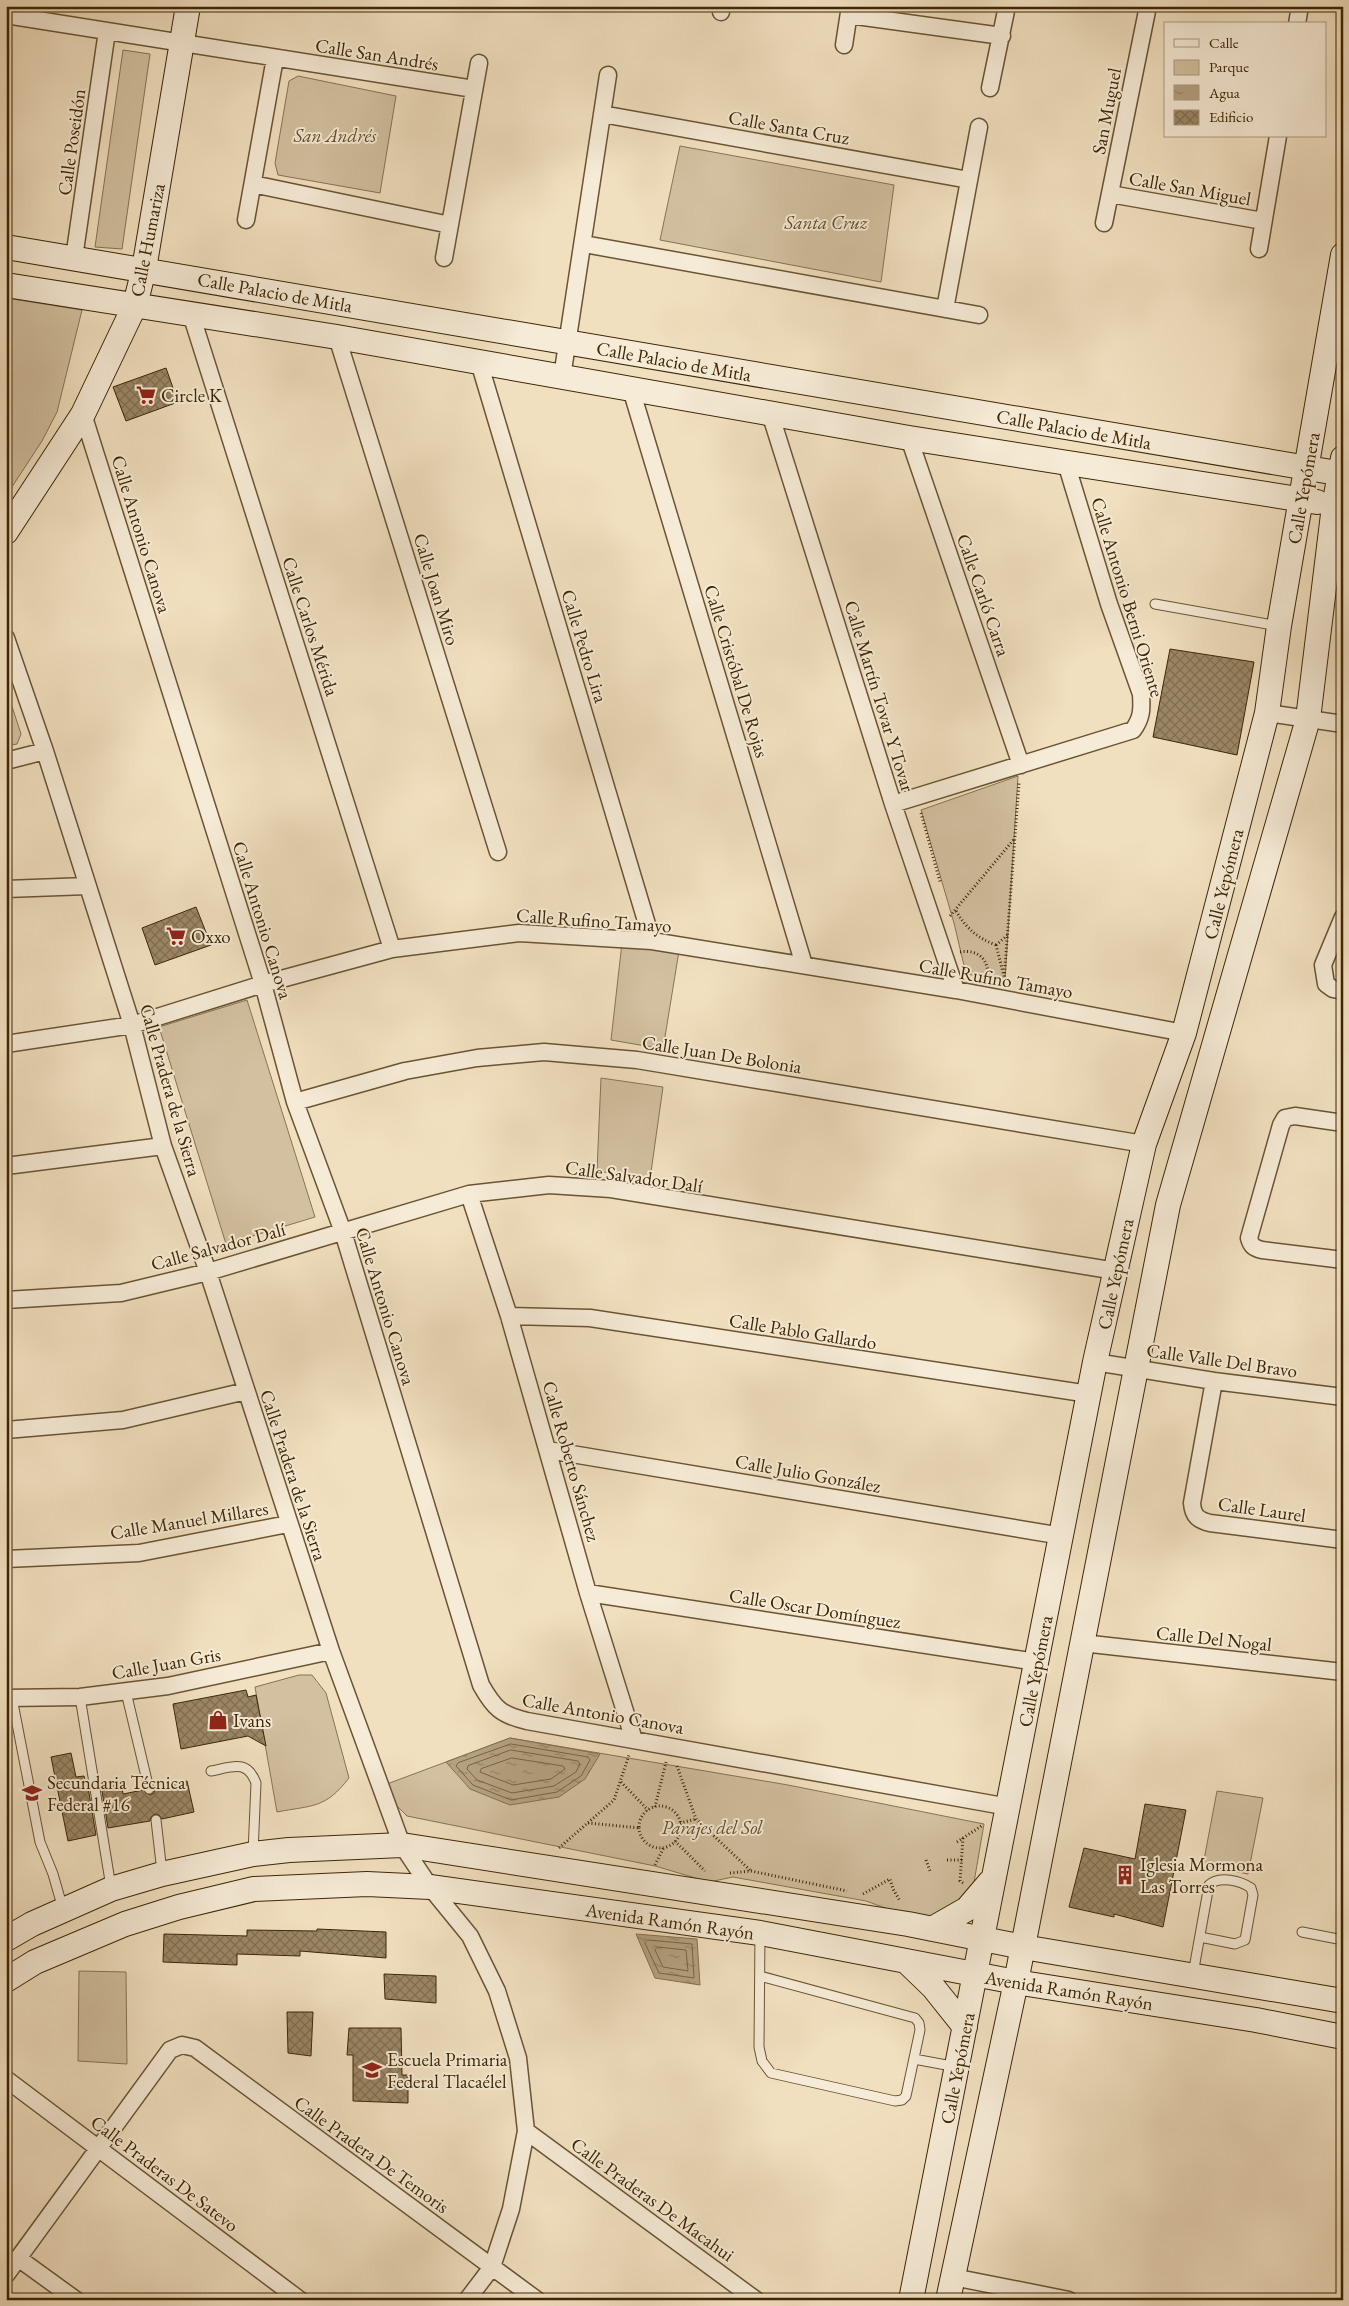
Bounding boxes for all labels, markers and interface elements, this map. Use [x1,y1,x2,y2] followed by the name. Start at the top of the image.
[1164,22,1326,138] legend
[314,32,440,77] street label: Calle San Andrés
[1209,33,1239,52] text: Calle
[1209,57,1249,76] text: Parque
[1086,65,1127,156] street label: San Muguel
[1208,83,1240,102] text: Agua
[52,87,91,197] street label: Calle Poseidón
[727,105,852,151] street label: Calle Santa Cruz
[1209,107,1253,126] text: Edificio
[293,123,377,148] park label: San Andrés
[1127,165,1253,212] street label: Calle San Miguel
[124,181,171,299] street label: Calle Humariza
[784,210,868,235] park label: Santa Cruz
[195,267,355,319] street label: Calle Palacio de Mitla
[594,336,754,388] street label: Calle Palacio de Mitla
[161,383,223,408] place label: Circle K
[135,384,157,406] supermarket icon: Circle K
[994,404,1154,456] street label: Calle Palacio de Mitla
[1281,430,1326,546] street label: Calle Yepómera
[106,452,178,616] street label: Calle Antonio Canova
[1085,494,1170,700] street label: Calle Antonio Berni Oriente
[408,530,465,648] street label: Calle Joan Miro
[951,531,1016,660] street label: Calle Carló Carra
[276,553,345,699] street label: Calle Carlos Mérida
[698,582,775,761] street label: Calle Cristóbal De Rojas
[555,587,614,706] street label: Calle Pedro Lira
[839,597,921,795] street label: Calle Martín Tovar Y Tovar
[1198,826,1249,942] street label: Calle Yepómera
[227,838,299,1002] street label: Calle Antonio Canova
[515,903,673,938] street label: Calle Rufino Tamayo
[191,924,231,949] place label: Oxxo
[165,925,187,947] supermarket icon: Oxxo
[917,953,1075,1004] street label: Calle Rufino Tamayo
[134,1001,207,1180] street label: Calle Pradera de la Sierra
[640,1030,804,1080] street label: Calle Juan De Bolonia
[564,1154,704,1199] street label: Calle Salvador Dalí
[148,1216,288,1276] street label: Calle Salvador Dalí
[1091,1216,1140,1332] street label: Calle Yepómera
[350,1224,422,1388] street label: Calle Antonio Canova
[727,1307,879,1356] street label: Calle Pablo Gallardo
[1145,1338,1299,1383] street label: Calle Valle Del Bravo
[537,1378,607,1545] street label: Calle Roberto Sánchez
[254,1386,333,1564] street label: Calle Pradera de la Sierra
[733,1448,884,1499] street label: Calle Julio González
[1216,1491,1308,1528] street label: Calle Laurel
[108,1496,270,1545] street label: Calle Manuel Millares
[727,1583,903,1635] street label: Calle Oscar Domínguez
[1012,1613,1059,1729] street label: Calle Yepómera
[1155,1620,1274,1657] street label: Calle Del Nogal
[110,1642,223,1685] street label: Calle Juan Gris
[520,1687,686,1740] street label: Calle Antonio Canova
[233,1708,271,1733] place label: Ivans
[207,1709,229,1731] shop icon: Ivans
[47,1770,186,1817] place label: Secundaria Técnica Federal #16
[21,1782,43,1804] school or university icon: Secundaria Técnica Federal #16
[662,1815,763,1840] park label: Parajes del Sol
[1140,1852,1264,1899] place label: Iglesia Mormona Las Torres
[1114,1864,1136,1886] building icon: Iglesia Mormona Las Torres
[583,1897,756,1946] street label: Avenida Ramón Rayón
[982,1965,1155,2016] street label: Avenida Ramón Rayón
[934,2010,981,2126] street label: Calle Yepómera
[387,2047,508,2094] place label: Escuela Primaria Federal Tlacaélel
[361,2059,383,2081] school or university icon: Escuela Primaria Federal Tlacaélel
[289,2090,454,2219] street label: Calle Pradera De Temoris
[86,2109,244,2237] street label: Calle Praderas De Satevo
[566,2132,740,2267] street label: Calle Praderas De Macahui

